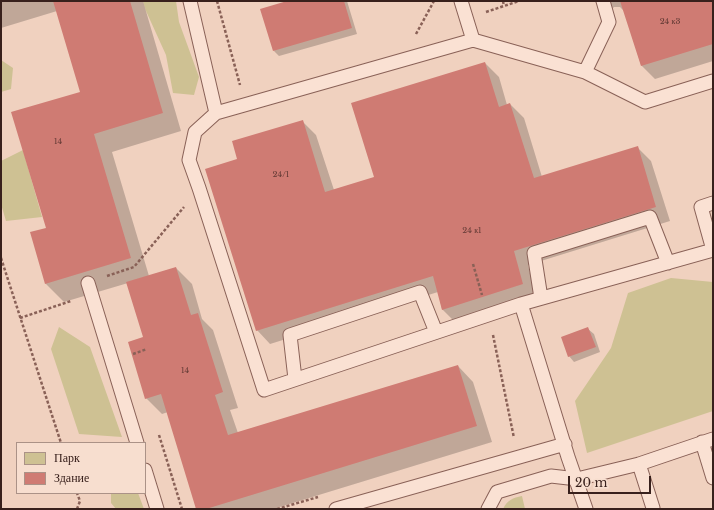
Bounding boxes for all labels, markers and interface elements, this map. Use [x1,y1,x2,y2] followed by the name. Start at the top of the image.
[660,17,680,27] house number: 24 к3
[54,137,62,147] house number: 14
[273,170,289,180] house number: 24/1
[462,226,482,236] house number: 24 к1
[181,366,189,376] house number: 14
[16,442,146,494] legend
[54,450,80,465] text: Парк
[570,468,653,494] scale bar
[54,470,89,485] text: Здание
[575,475,607,490] text: 20 m

